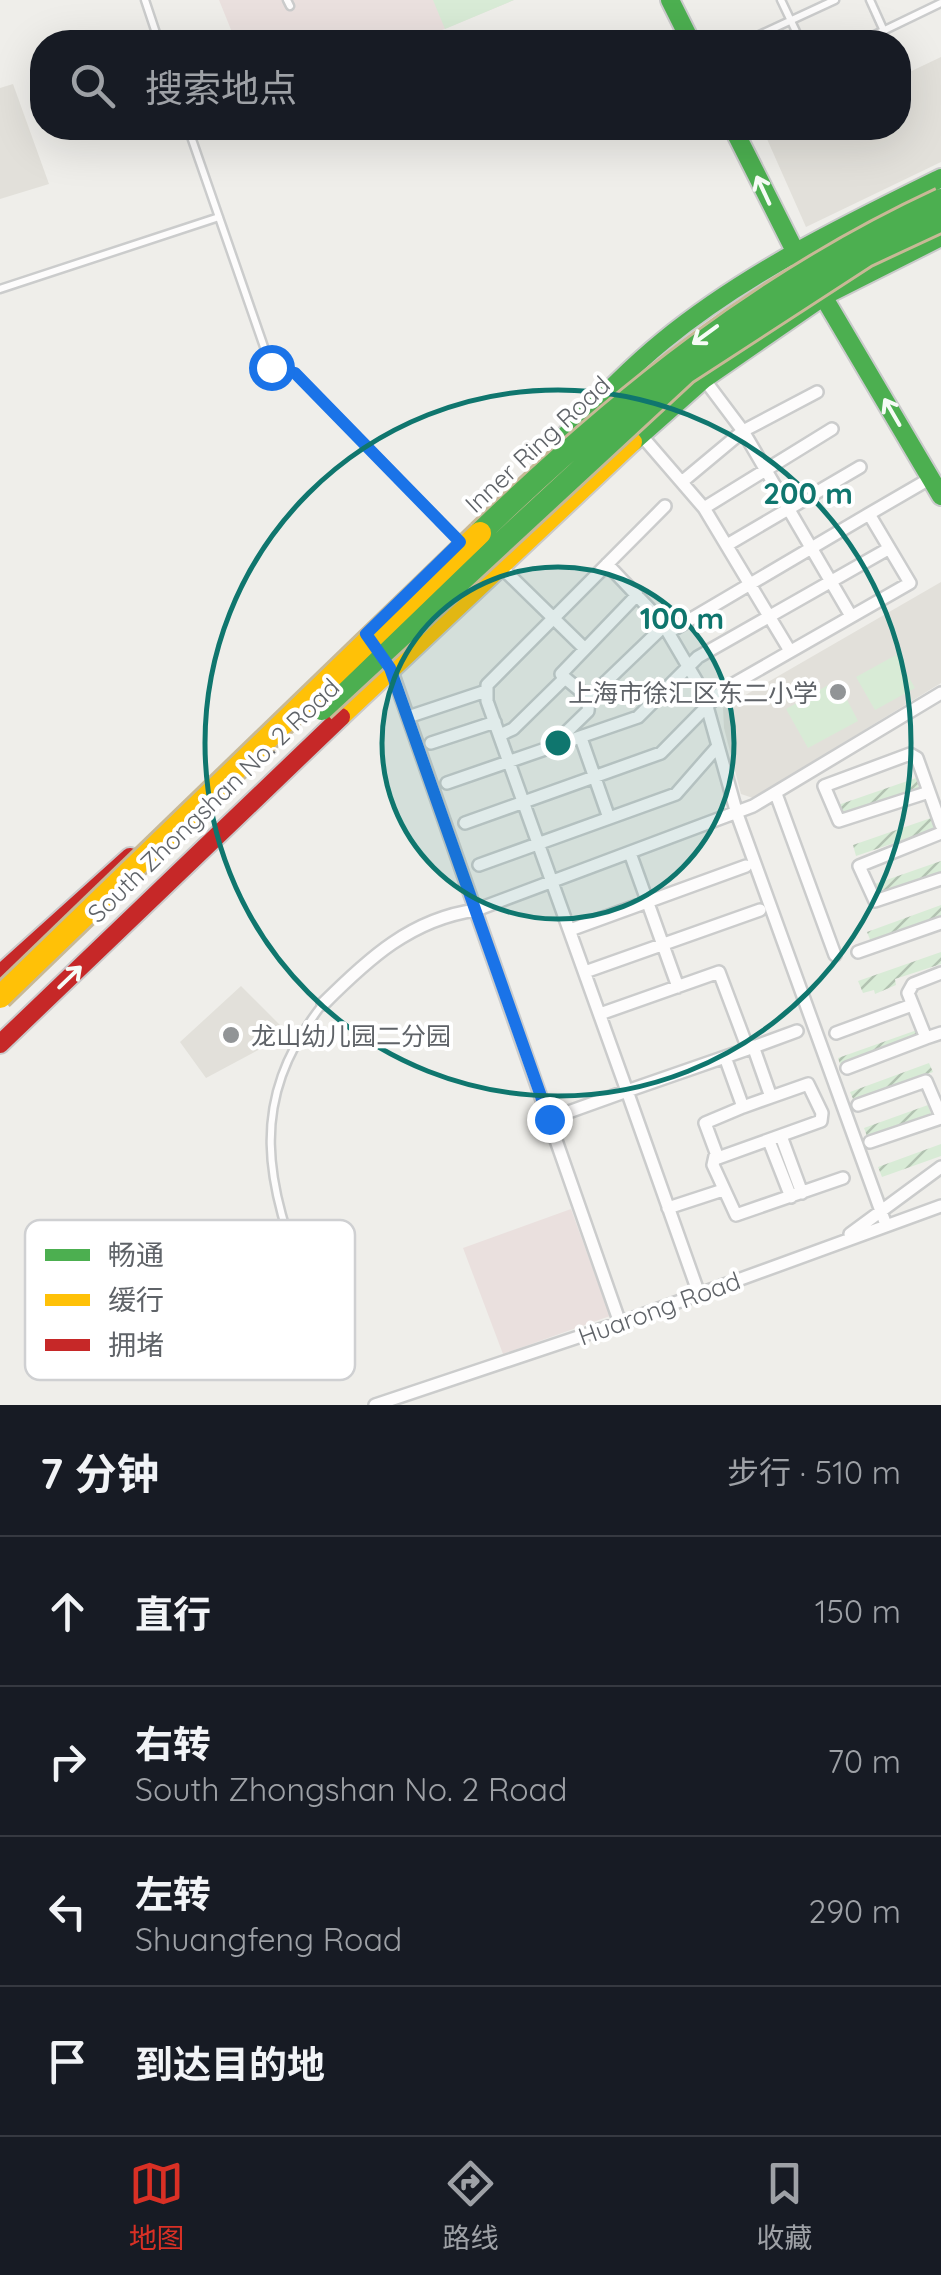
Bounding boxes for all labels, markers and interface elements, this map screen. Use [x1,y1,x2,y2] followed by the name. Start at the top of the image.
[30,30,911,140] search box
[65,58,120,113] icon: search
[145,64,297,112] text: 搜索地点
[752,176,771,206] one-way arrow
[692,325,720,346] one-way arrow
[249,345,295,391] route start
[458,369,616,519] street label: Inner Ring Road
[882,398,902,427] one-way arrow
[763,474,853,512] text: 200 m
[640,599,724,637] text: 100 m
[81,672,345,928] street label: South Zhongshan No. 2 Road
[568,677,818,708] place label: 上海市徐汇区东二小学
[827,681,849,703] marker: 上海市徐汇区东二小学
[540,725,576,761] centre of rings
[58,965,82,989] one-way arrow
[251,1020,451,1051] place label: 龙山幼儿园二分园
[220,1024,242,1046] marker: 龙山幼儿园二分园
[527,1097,573,1143] route end
[25,1220,355,1380] legend
[108,1237,164,1272] text: 畅通
[574,1264,744,1352] street label: Huarong Road
[108,1282,164,1317] text: 缓行
[108,1327,164,1362] text: 拥堵
[40,1447,159,1500] text: 7 分钟
[727,1452,901,1492] text: 步行 · 510 m
[40,1584,95,1639] icon: ahead
[135,1590,211,1638] text: 直行
[815,1591,901,1631] text: 150 m
[135,1720,211,1768] text: 右转
[40,1734,95,1789] icon: right
[828,1741,901,1781] text: 70 m
[135,1769,567,1809] text: South Zhongshan No. 2 Road
[135,1870,211,1918] text: 左转
[40,1884,95,1939] icon: left
[808,1891,901,1931] text: 290 m
[135,1919,402,1959] text: Shuangfeng Road
[40,2034,95,2089] icon: arrive
[135,2040,325,2088] text: 到达目的地
[129,2156,185,2256] tab: 地图
[442,2156,498,2256] tab: 路线
[756,2156,812,2256] tab: 收藏

